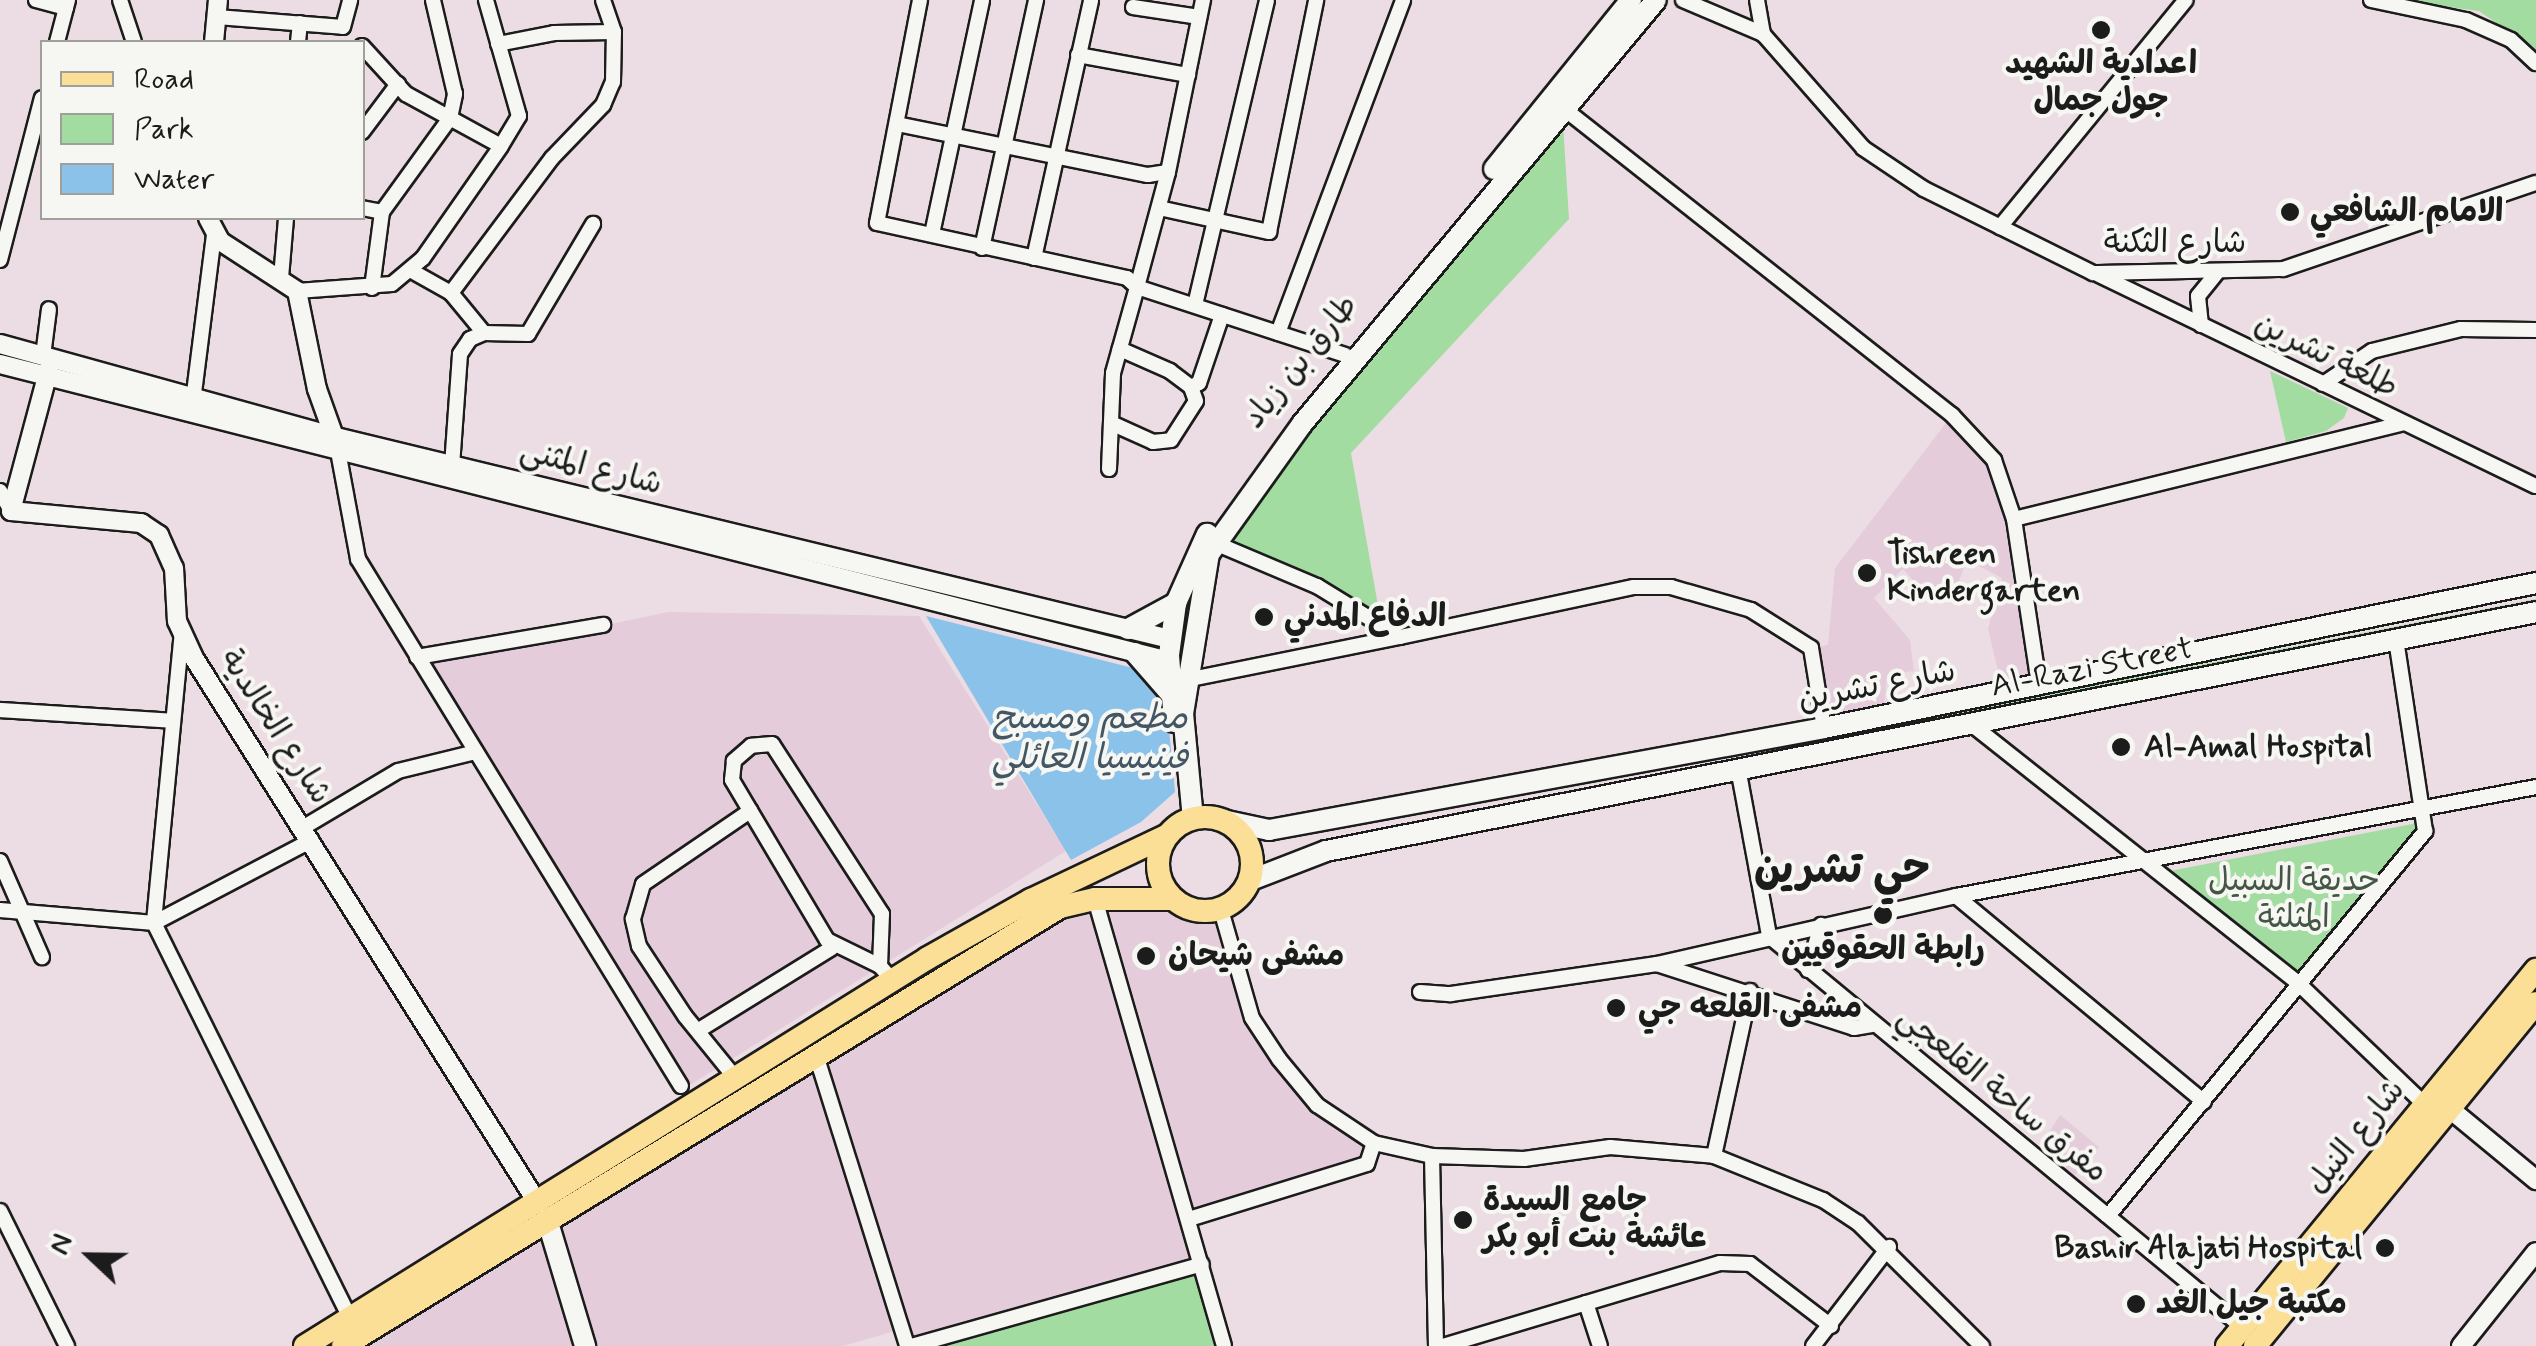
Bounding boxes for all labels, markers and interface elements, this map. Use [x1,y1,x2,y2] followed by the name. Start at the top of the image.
[2090,19,2112,41] marker: اعدادية الشهيد جول جمال
[40,40,365,220] legend
[2005,46,2197,121] place label: اعدادية الشهيد جول جمال
[134,60,194,99] text: Road
[134,110,194,149] text: Park
[134,160,214,199] text: Water
[2310,193,2503,231] place label: الامام الشافعي
[2279,201,2301,223] marker: الامام الشافعي
[2104,224,2246,262] street label: شارع الثكنة
[1235,287,1367,437] street label: طارق بن زياد
[2248,305,2404,407] street label: طلعة تشرين
[516,432,666,504] street label: شارع المثنى
[1887,536,2080,611] place label: Tishreen Kindergarten
[1856,562,1878,584] marker: Tishreen Kindergarten
[1284,598,1446,636] place label: الدفاع المدني
[1253,606,1275,628] marker: الدفاع المدني
[1989,630,2195,706] street label: Al-Razi Street
[211,642,339,812] street label: شارع الخالدية
[1795,652,1959,720] street label: شارع تشرين
[992,697,1188,779] water label: مطعم ومسبح فينيسيا العائلي
[2144,728,2380,766] place label: Al-Amal Hospital
[2108,734,2134,760] marker: Al-Amal Hospital
[1754,846,1930,896] district label: حي تشرين
[2208,863,2380,938] park label: حديقة السبيل المثلثة
[1872,904,1894,926] marker: رابطة الحقوقيين
[1781,931,1985,969] place label: رابطة الحقوقيين
[1168,937,1344,975] place label: مشفى شيحان
[1133,943,1159,969] marker: مشفى شيحان
[1638,989,1862,1027] place label: مشفى القلعه جي
[1603,995,1629,1021] marker: مشفى القلعه جي
[1889,998,2115,1192] street label: مفرق ساحة القلعجي
[2298,1072,2414,1202] street label: شارع النيل
[1483,1183,1706,1258] place label: جامع السيدة عائشة بنت أبو بكر
[40,1206,140,1306] north arrow
[1452,1209,1474,1231] marker: جامع السيدة عائشة بنت أبو بكر
[41,1229,82,1260] text: N
[2051,1229,2362,1267] place label: Bashir Alajati Hospital
[2372,1235,2398,1261] marker: Bashir Alajati Hospital
[2156,1285,2347,1323] place label: مكتبة جيل الغد
[2125,1293,2147,1315] marker: مكتبة جيل الغد

